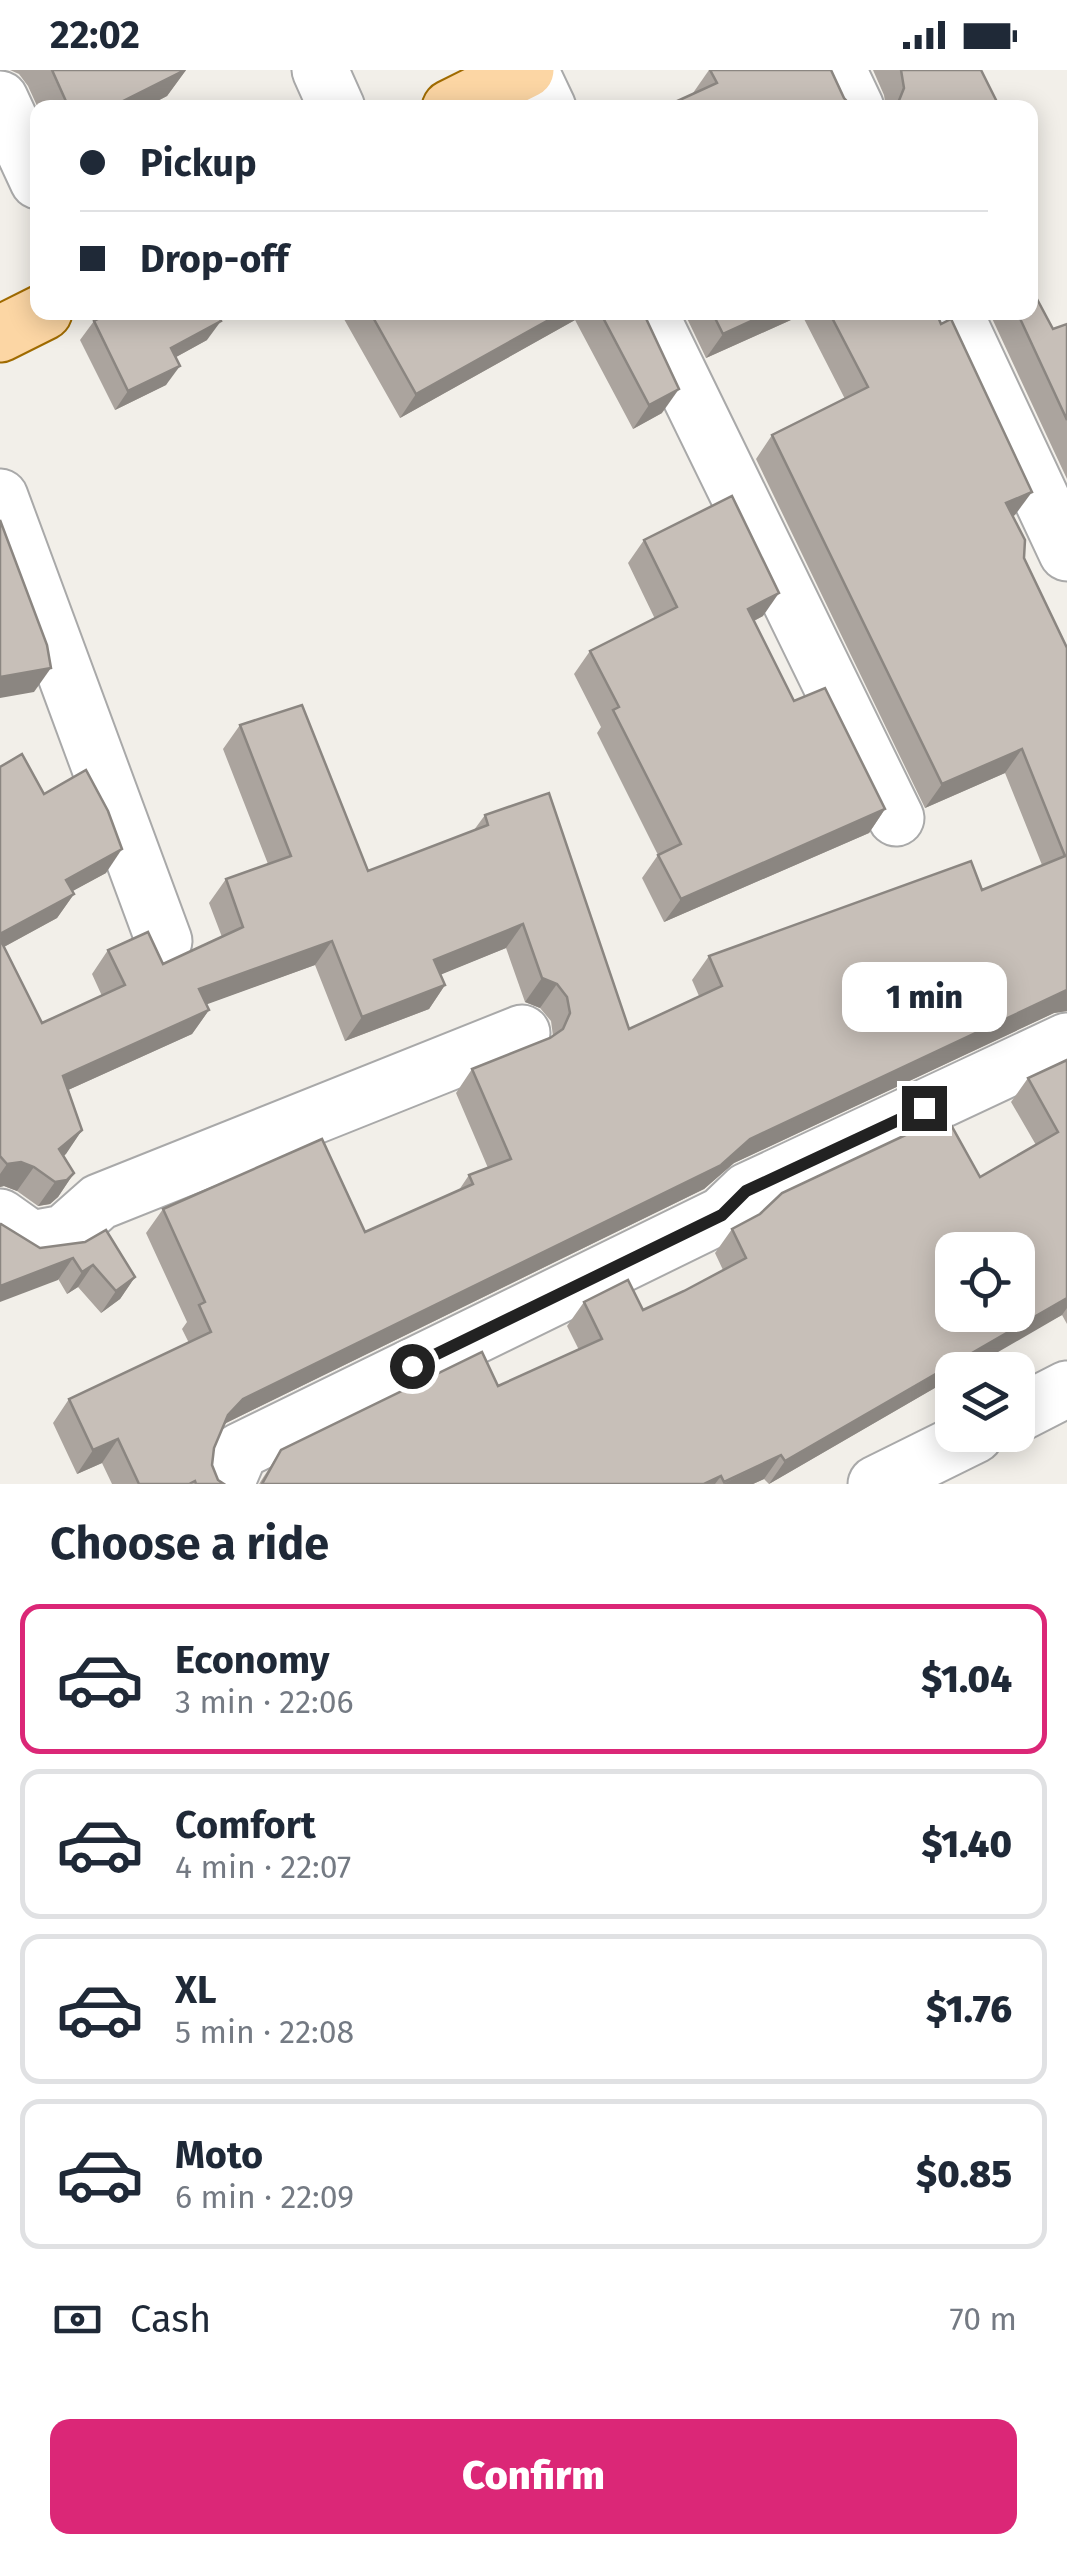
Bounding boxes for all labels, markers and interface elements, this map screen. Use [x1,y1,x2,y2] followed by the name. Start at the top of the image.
[50,12,140,58] text: 22:02
[140,140,257,186] text: Pickup
[140,236,288,282] text: Drop-off
[842,963,1006,1033] callout: 1 min
[886,978,963,1016] text: 1 min
[902,1086,947,1131] route end
[935,1232,1035,1452] map controls
[935,1232,1035,1332] button: locate
[390,1344,435,1389] route start
[935,1352,1035,1452] button: layers
[50,1517,329,1571] text: Choose a ride
[55,1634,145,1724] icon: car
[175,1637,330,1683] text: Economy
[921,1656,1012,1702] text: $1.04
[175,1683,354,1721] text: 3 min · 22:06
[55,1799,145,1889] icon: car
[175,1802,316,1848] text: Comfort
[922,1821,1012,1867] text: $1.40
[175,1848,351,1886] text: 4 min · 22:07
[55,1964,145,2054] icon: car
[175,1967,217,2013] text: XL
[926,1986,1012,2032] text: $1.76
[175,2013,354,2051] text: 5 min · 22:08
[55,2129,145,2219] icon: car
[175,2132,263,2178] text: Moto
[916,2151,1012,2197] text: $0.85
[175,2178,354,2216] text: 6 min · 22:09
[50,2292,105,2347] icon: cash
[130,2296,211,2342] text: Cash
[949,2300,1017,2338] text: 70 m
[50,2419,1017,2534] button: Confirm

